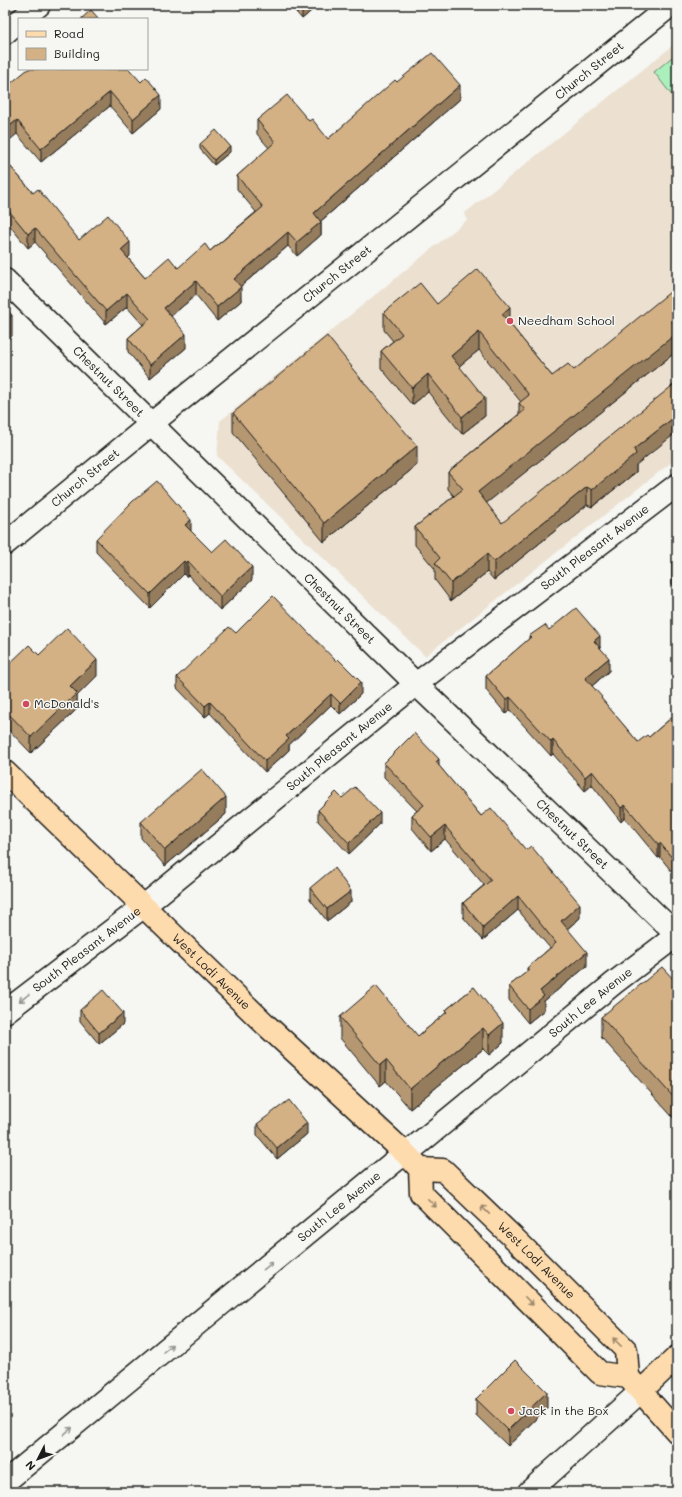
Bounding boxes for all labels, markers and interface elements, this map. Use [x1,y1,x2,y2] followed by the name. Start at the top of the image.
[18,18,148,70] legend
[54,25,84,41] text: Road
[551,37,626,103] street label: Church Street
[54,45,100,61] text: Building
[299,241,374,306] street label: Church Street
[518,312,615,328] place label: Needham School
[505,316,515,326] marker: Needham School
[70,342,148,420] street label: Chestnut Street
[47,444,122,510] street label: Church Street
[537,500,652,593] street label: South Pleasant Avenue
[301,569,379,647] street label: Chestnut Street
[34,695,99,711] place label: McDonald's
[282,698,395,794] street label: South Pleasant Avenue
[21,699,31,709] marker: McDonald's
[533,795,612,872] street label: Chestnut Street
[29,902,144,995] street label: South Pleasant Avenue
[169,929,254,1013] street label: West Lodi Avenue
[545,963,635,1040] street label: South Lee Avenue
[19,994,30,1002] one-way arrow
[294,1167,383,1245] street label: South Lee Avenue
[427,1199,437,1208] one-way arrow
[480,1206,490,1215] one-way arrow
[495,1218,579,1302] street label: West Lodi Avenue
[263,1261,274,1270] one-way arrow
[524,1296,534,1306] one-way arrow
[612,1337,622,1347] one-way arrow
[163,1344,173,1353] one-way arrow
[519,1402,609,1418] place label: Jack in the Box
[506,1406,516,1416] marker: Jack in the Box
[62,1427,73,1436] one-way arrow
[18,1439,58,1479] north arrow
[22,1458,39,1474] text: N

